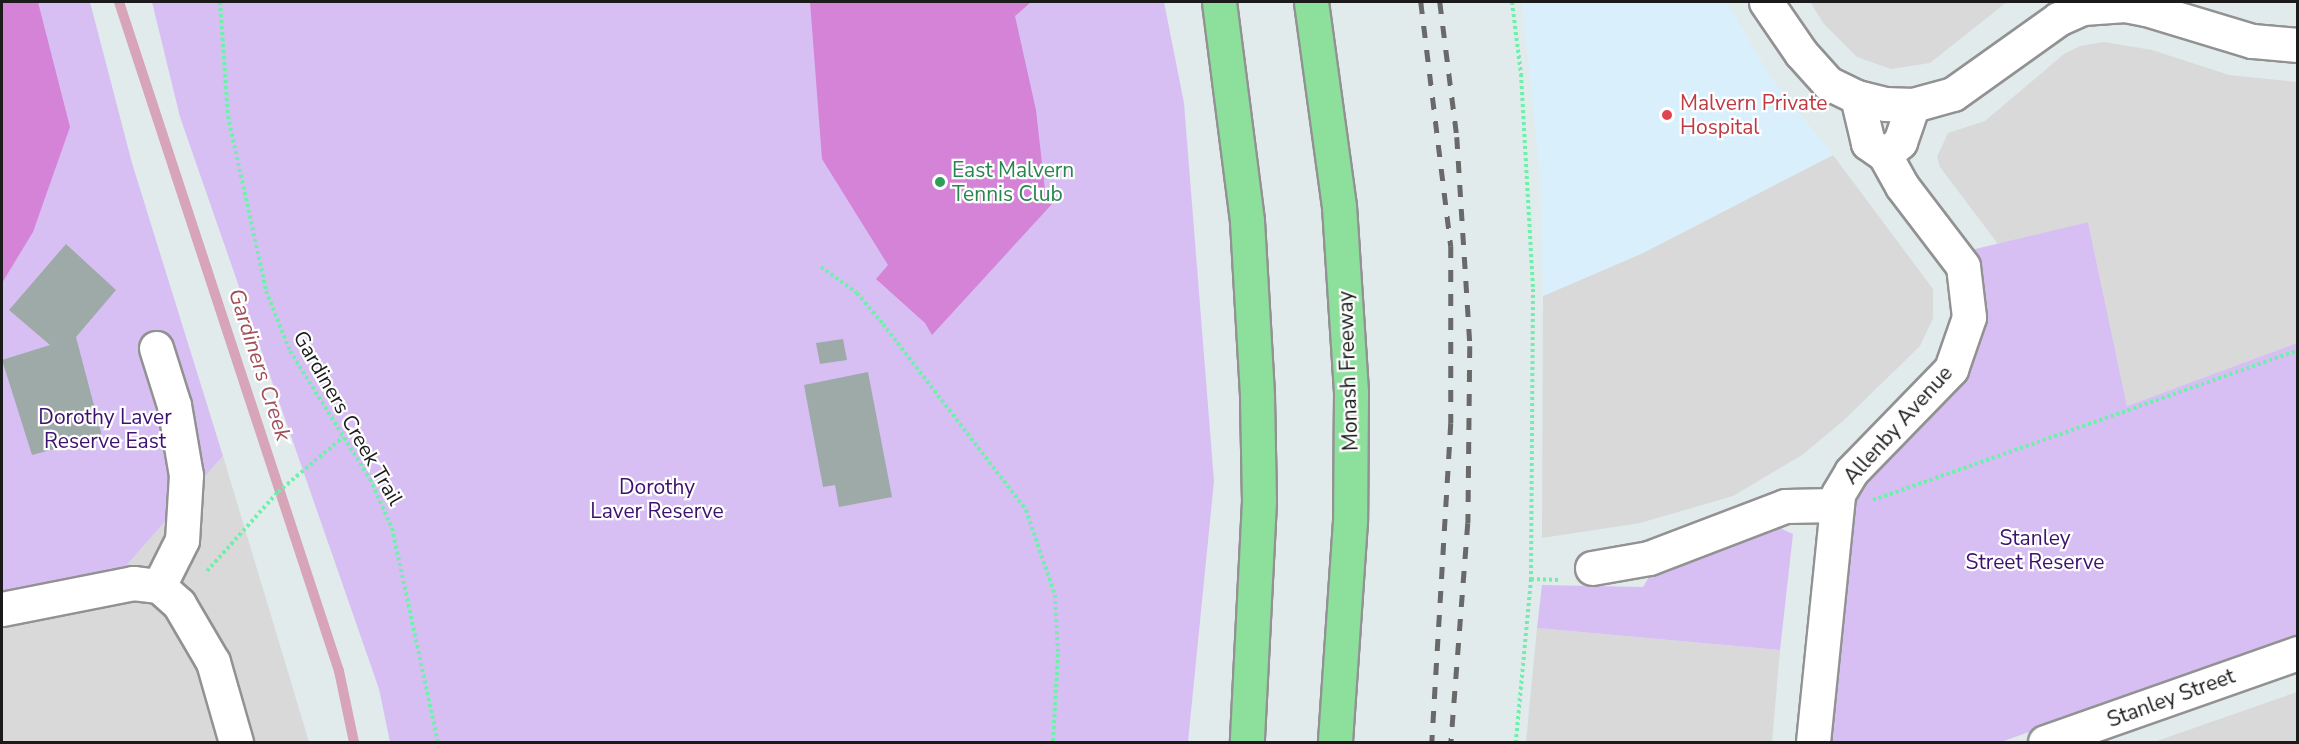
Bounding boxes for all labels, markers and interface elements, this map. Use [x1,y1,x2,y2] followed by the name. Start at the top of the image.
[1680,90,1827,140] place label: Malvern Private Hospital
[1658,106,1676,124] marker: Malvern Private Hospital
[952,157,1074,207] place label: East Malvern Tennis Club
[933,175,947,189] marker: East Malvern Tennis Club
[222,286,296,444] water label: Gardiners Creek
[1333,290,1363,452] street label: Monash Freeway
[288,326,408,510] street label: Gardiners Creek Trail
[1838,361,1958,489] street label: Allenby Avenue
[38,404,172,454] park label: Dorothy Laver Reserve East
[590,474,724,524] park label: Dorothy Laver Reserve
[1966,525,2104,575] park label: Stanley Street Reserve
[2104,663,2238,733] street label: Stanley Street

